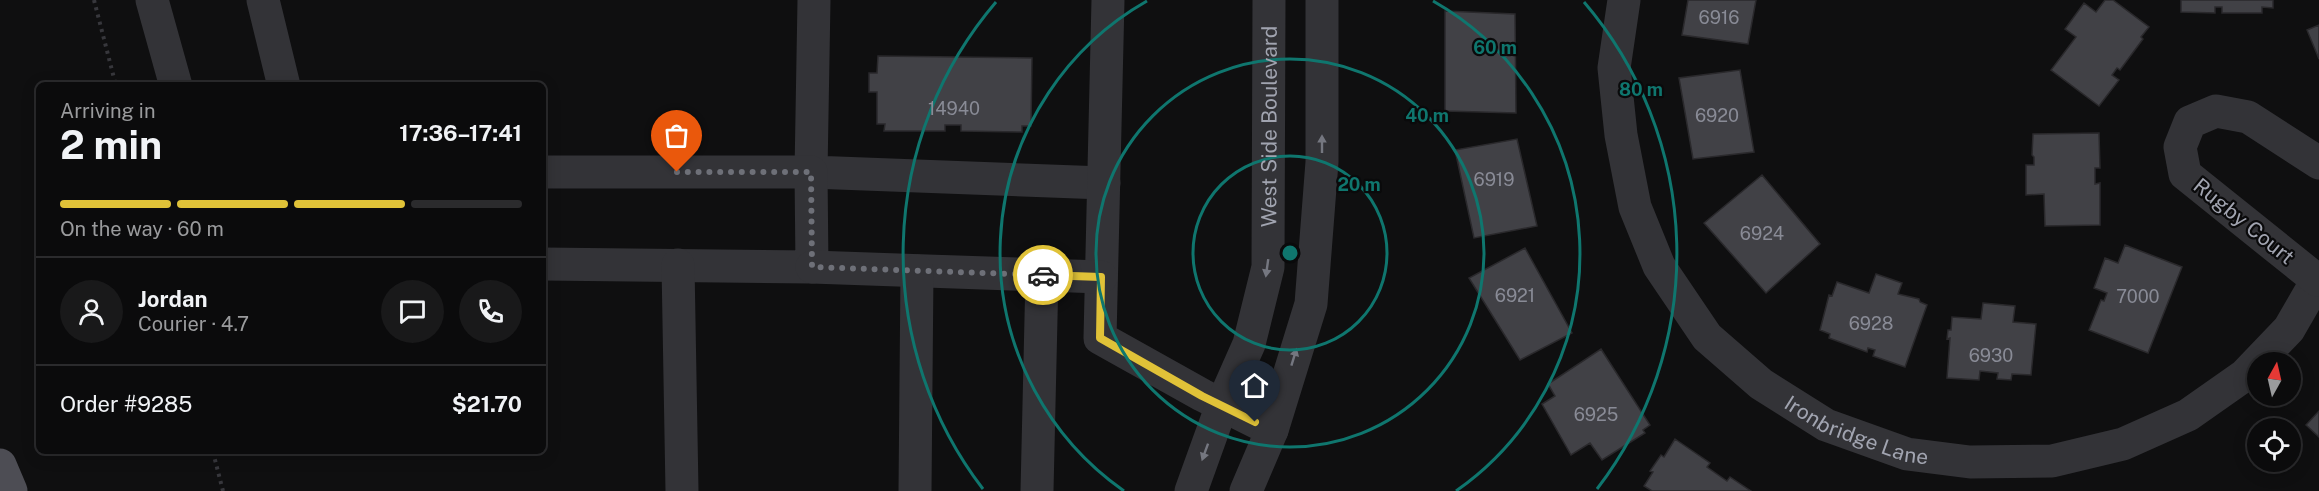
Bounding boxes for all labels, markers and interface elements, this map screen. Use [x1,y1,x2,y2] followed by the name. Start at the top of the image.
[1699,7,1739,28] house number: 6916
[1256,26,1281,227] street label: West Side Boulevard
[1473,37,1517,58] text: 60 m
[1619,79,1663,100] text: 80 m
[928,98,980,119] house number: 14940
[60,99,155,123] text: Arriving in
[1405,105,1449,126] text: 40 m
[1695,105,1739,126] house number: 6920
[651,110,702,172] pin
[660,119,693,152] icon: bag
[399,120,522,146] text: 17:36–17:41
[60,122,162,168] text: 2 min
[1317,135,1327,154] one-way arrow
[1474,169,1514,190] house number: 6919
[2189,173,2299,269] street label: Rugby Court
[1337,174,1381,195] text: 20 m
[60,217,224,241] text: On the way · 60 m
[1740,223,1784,244] house number: 6924
[1280,243,1300,263] centre of rings
[1013,245,1073,305] courier
[1027,259,1060,292] icon: car
[1262,259,1271,278] one-way arrow
[60,280,123,343] button: person
[381,280,444,343] button: chat
[459,280,522,343] button: phone
[1495,285,1535,306] house number: 6921
[138,286,207,312] text: Jordan
[2116,286,2160,307] house number: 7000
[138,312,249,336] text: Courier · 4.7
[1849,313,1893,334] house number: 6928
[1969,345,2013,366] house number: 6930
[1290,348,1299,366] one-way arrow
[2247,352,2301,406] north arrow
[2247,352,2301,472] map controls
[1229,360,1280,422] pin
[1238,369,1271,402] icon: home
[1780,390,1930,469] street label: Ironbridge Lane
[60,391,192,417] text: Order #9285
[452,391,522,417] text: $21.70
[1574,404,1618,425] house number: 6925
[2247,418,2301,472] button: locate
[1200,444,1210,462] one-way arrow

